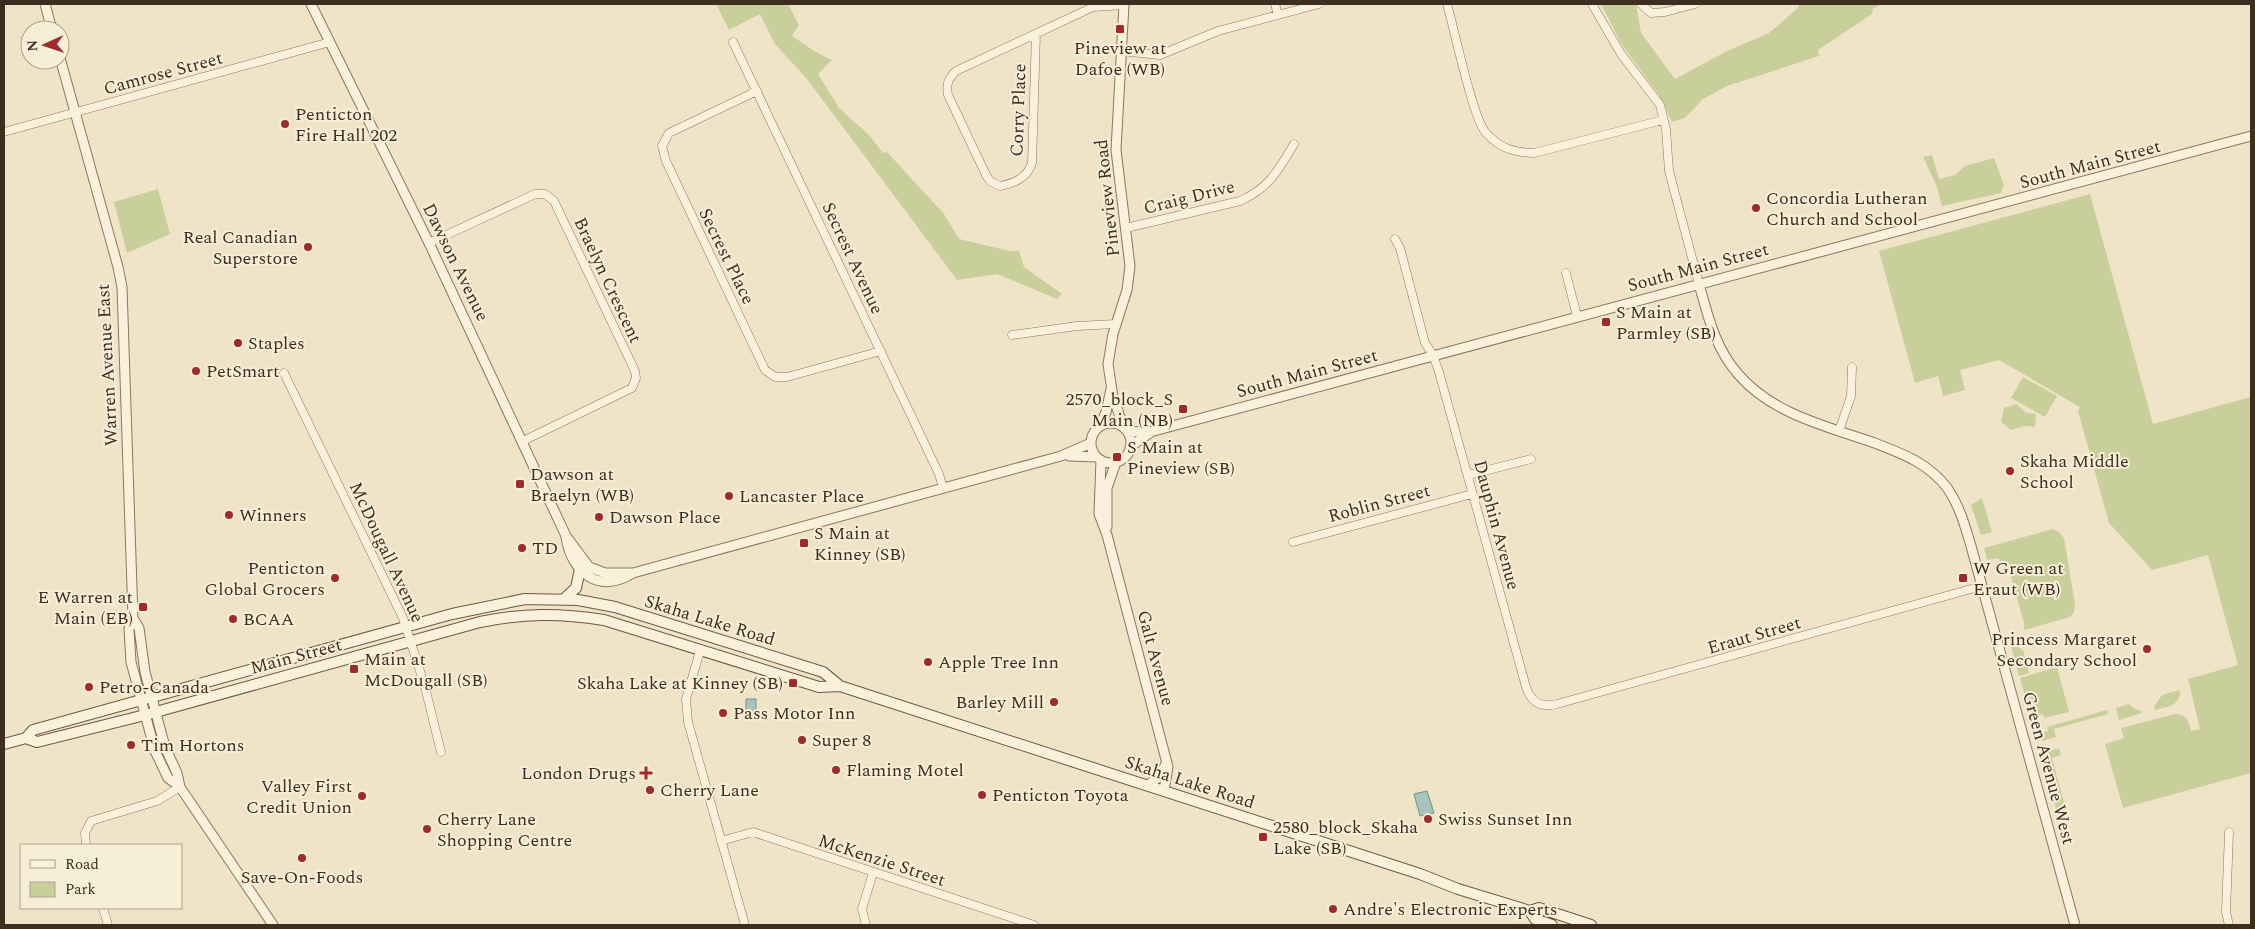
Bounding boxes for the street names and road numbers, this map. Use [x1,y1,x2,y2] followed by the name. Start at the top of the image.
[101,45,226,102] street label: Camrose Street
[1003,63,1034,157] street label: Corry Place
[2017,133,2164,196] street label: South Main Street
[1088,138,1127,258] street label: Pineview Road
[1141,173,1238,222] street label: Craig Drive
[815,198,890,319] street label: Secrest Avenue
[415,199,496,326] street label: Dawson Avenue
[692,203,762,309] street label: Secrest Place
[566,213,649,348] street label: Braelyn Crescent
[1625,236,1772,299] street label: South Main Street
[90,283,125,447] street label: Warren Avenue East
[1234,342,1381,405] street label: South Main Street
[1466,457,1527,593] street label: Dauphin Avenue
[342,477,431,627] street label: McDougall Avenue
[1325,477,1433,530] street label: Roblin Street
[641,588,778,653] street label: Skaha Lake Road
[1130,607,1181,709] street label: Galt Avenue
[1704,609,1804,662] street label: Eraut Street
[247,631,345,682] street label: Main Street
[2015,689,2082,848] street label: Green Avenue West
[1121,749,1258,816] street label: Skaha Lake Road
[815,827,949,894] street label: McKenzie Street

